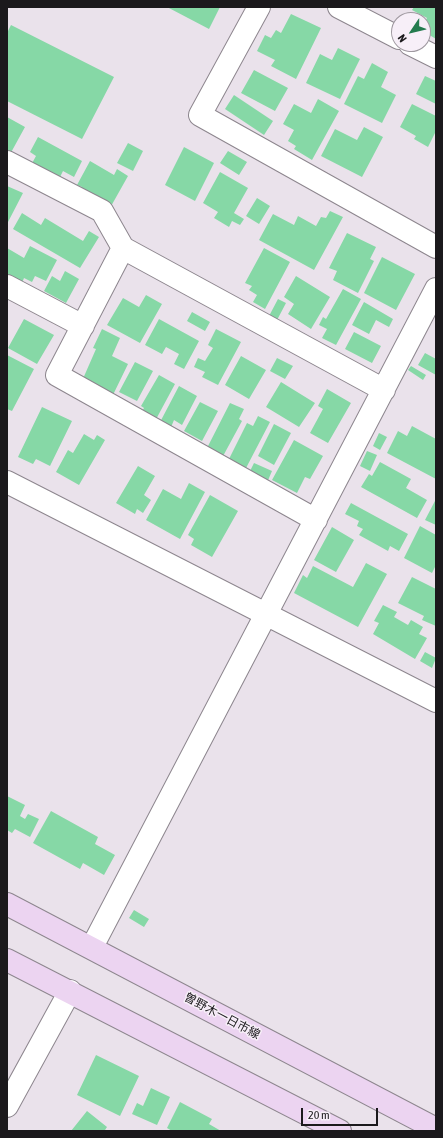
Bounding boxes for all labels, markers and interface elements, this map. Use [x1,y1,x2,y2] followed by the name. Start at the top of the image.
[391,12,431,52] north arrow
[395,32,409,44] text: N
[182,990,262,1042] street label: 曽野木一日市線
[303,1100,380,1126] scale bar
[308,1108,330,1122] text: 20 m

